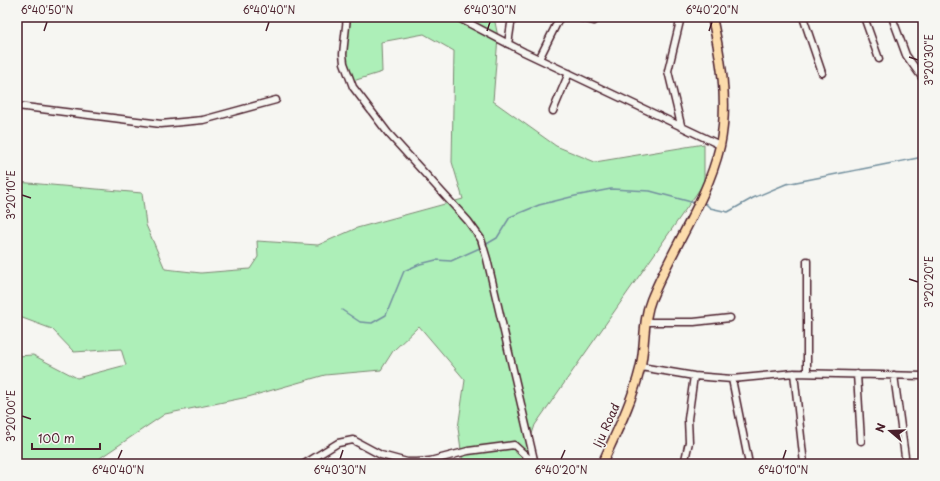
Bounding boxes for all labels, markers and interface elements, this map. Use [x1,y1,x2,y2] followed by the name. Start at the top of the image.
[21,2,73,17] text: 6°40'50"N
[243,2,295,17] text: 6°40'40"N
[464,2,517,17] text: 6°40'30"N
[685,2,739,17] text: 6°40'20"N
[921,34,936,86] text: 3°20'30"E
[3,170,18,220] text: 3°20'10"E
[921,256,936,308] text: 3°20'20"E
[3,390,18,442] text: 3°20'00"E
[588,400,624,450] street label: Iju Road
[870,411,910,451] north arrow
[871,420,890,434] text: N
[32,425,100,451] scale bar
[38,429,75,447] text: 100 m
[92,462,144,477] text: 6°40'40"N
[314,462,367,477] text: 6°40'30"N
[534,462,588,477] text: 6°40'20"N
[758,462,809,477] text: 6°40'10"N

